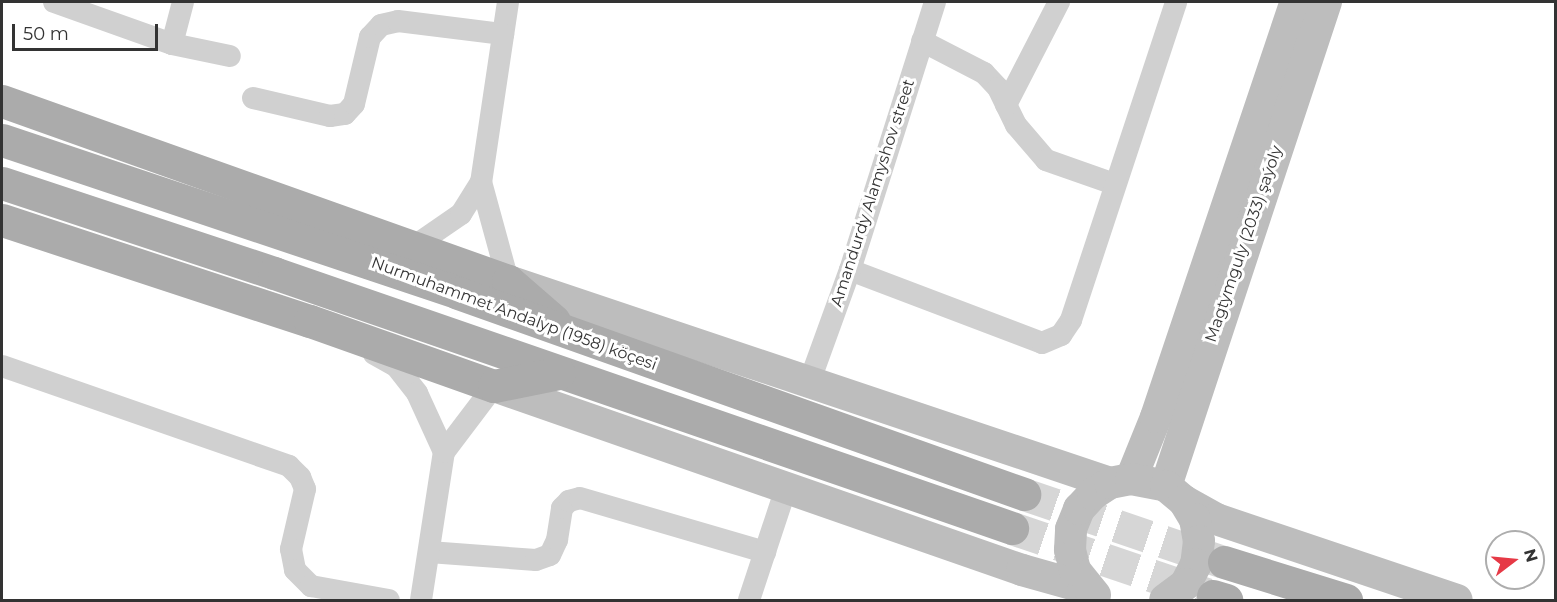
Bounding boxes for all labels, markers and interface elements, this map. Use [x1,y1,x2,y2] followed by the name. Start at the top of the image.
[15,12,160,50] scale bar
[23,23,69,45] text: 50 m
[827,77,919,309] street label: Amandurdy Alamyshov street
[1201,143,1287,345] street label: Magtymguly (2033) şaýoly
[369,253,659,375] street label: Nurmuhammet Andalyp (1958) köçesi
[1485,530,1545,590] north arrow
[1520,547,1542,564] text: N

